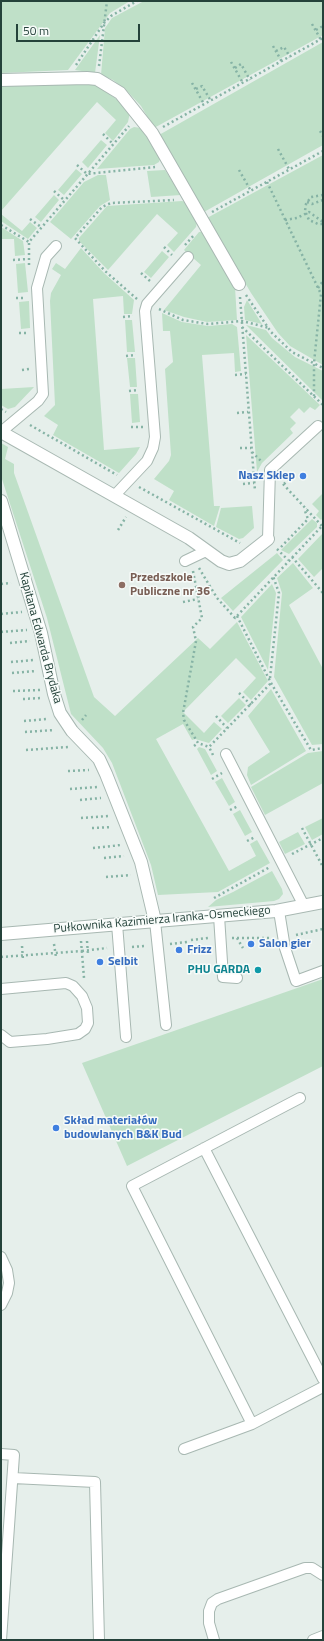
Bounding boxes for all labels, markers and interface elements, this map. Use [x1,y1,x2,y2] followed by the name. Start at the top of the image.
[18,16,142,42] scale bar
[23,21,49,40] text: 50 m
[238,469,295,483] place label: Nasz Sklep
[298,471,308,481] marker: Nasz Sklep
[16,571,64,705] street label: Kapitana Edwarda Brydaka
[130,571,210,599] place label: Przedszkole Publiczne nr 36
[117,580,127,590] marker: Przedszkole Publiczne nr 36
[53,903,271,937] street label: Pułkownika Kazimierza Iranka-Osmeckiego
[259,937,311,951] place label: Salon gier
[246,939,256,949] marker: Salon gier
[187,943,212,957] place label: Frizz
[174,945,184,955] marker: Frizz
[108,955,138,969] place label: Selbit
[95,957,105,967] marker: Selbit
[188,963,250,977] place label: PHU GARDA
[253,965,263,975] marker: PHU GARDA
[64,1114,182,1142] place label: Skład materiałów budowlanych B&K Bud
[51,1123,61,1133] marker: Skład materiałów budowlanych B&K Bud

